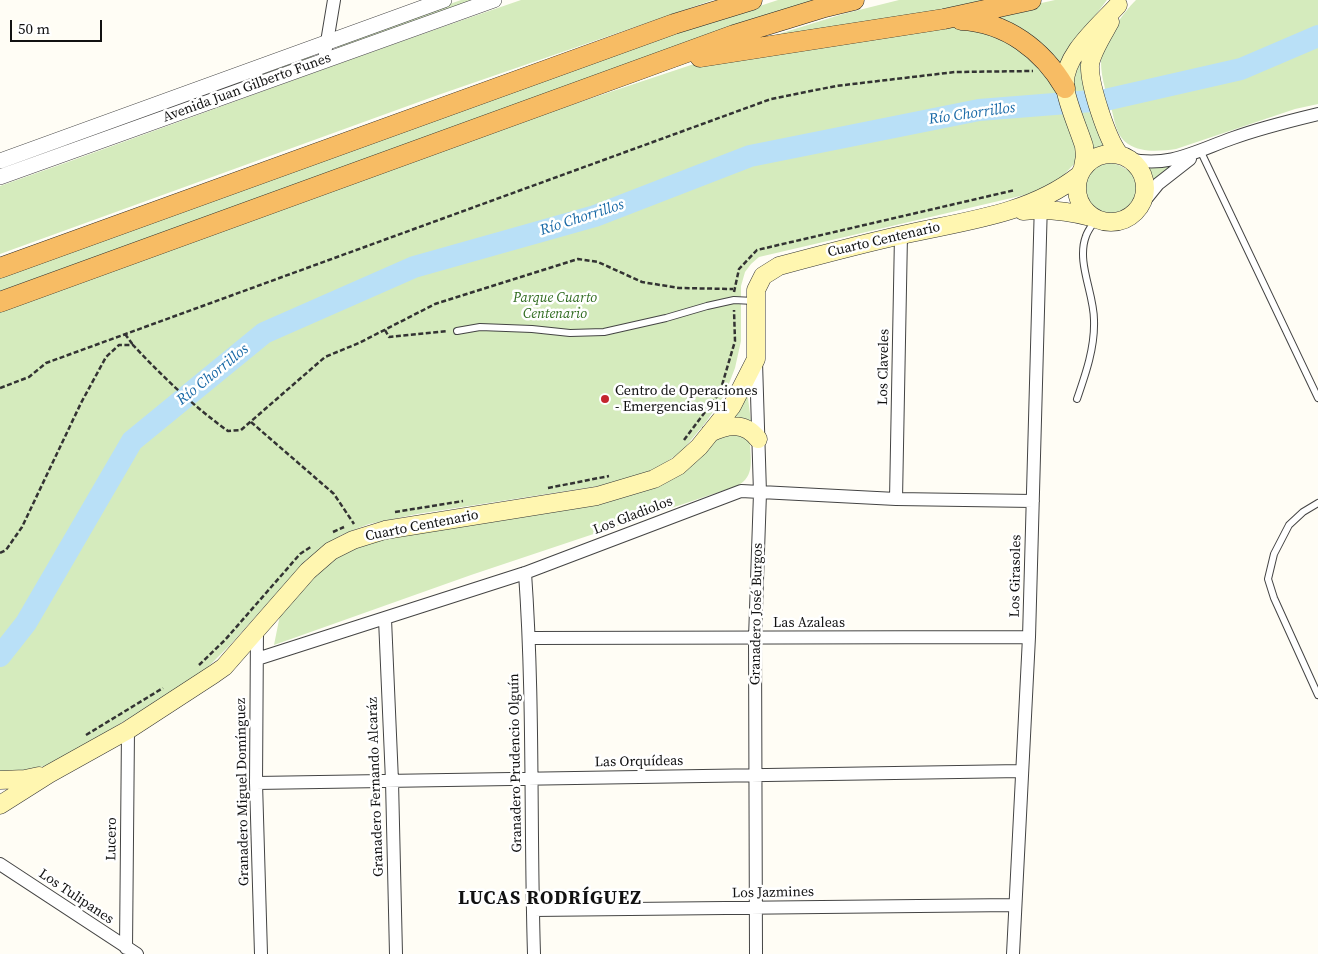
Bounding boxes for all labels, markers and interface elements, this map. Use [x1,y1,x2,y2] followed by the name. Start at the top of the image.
[12,10,105,42] scale bar
[18,18,50,39] text: 50 m
[161,50,333,126] street label: Avenida Juan Gilberto Funes
[928,99,1016,129] water label: Río Chorrillos
[538,196,626,240] water label: Río Chorrillos
[826,219,942,261] street label: Cuarto Centenario
[513,290,597,322] park label: Parque Cuarto Centenario
[875,329,893,405] street label: Los Claveles
[174,341,252,409] water label: Río Chorrillos
[615,383,757,416] place label: Centro de Operaciones - Emergencias 911
[599,393,611,405] marker: Centro de Operaciones - Emergencias 911
[591,493,675,539] street label: Los Gladiolos
[364,507,480,545] street label: Cuarto Centenario
[1007,534,1025,618] street label: Los Girasoles
[747,543,767,685] street label: Granadero José Burgos
[773,615,845,631] street label: Las Azaleas
[506,673,526,853] street label: Granadero Prudencio Olguín
[364,697,388,877] street label: Granadero Fernando Alcaráz
[233,698,253,886] street label: Granadero Miguel Domínguez
[594,753,684,771] street label: Las Orquídeas
[103,817,121,861] street label: Lucero
[35,866,117,928] street label: Los Tulipanes
[732,884,814,902] street label: Los Jazmines
[456,888,644,910] district label: LUCAS RODRÍGUEZ

